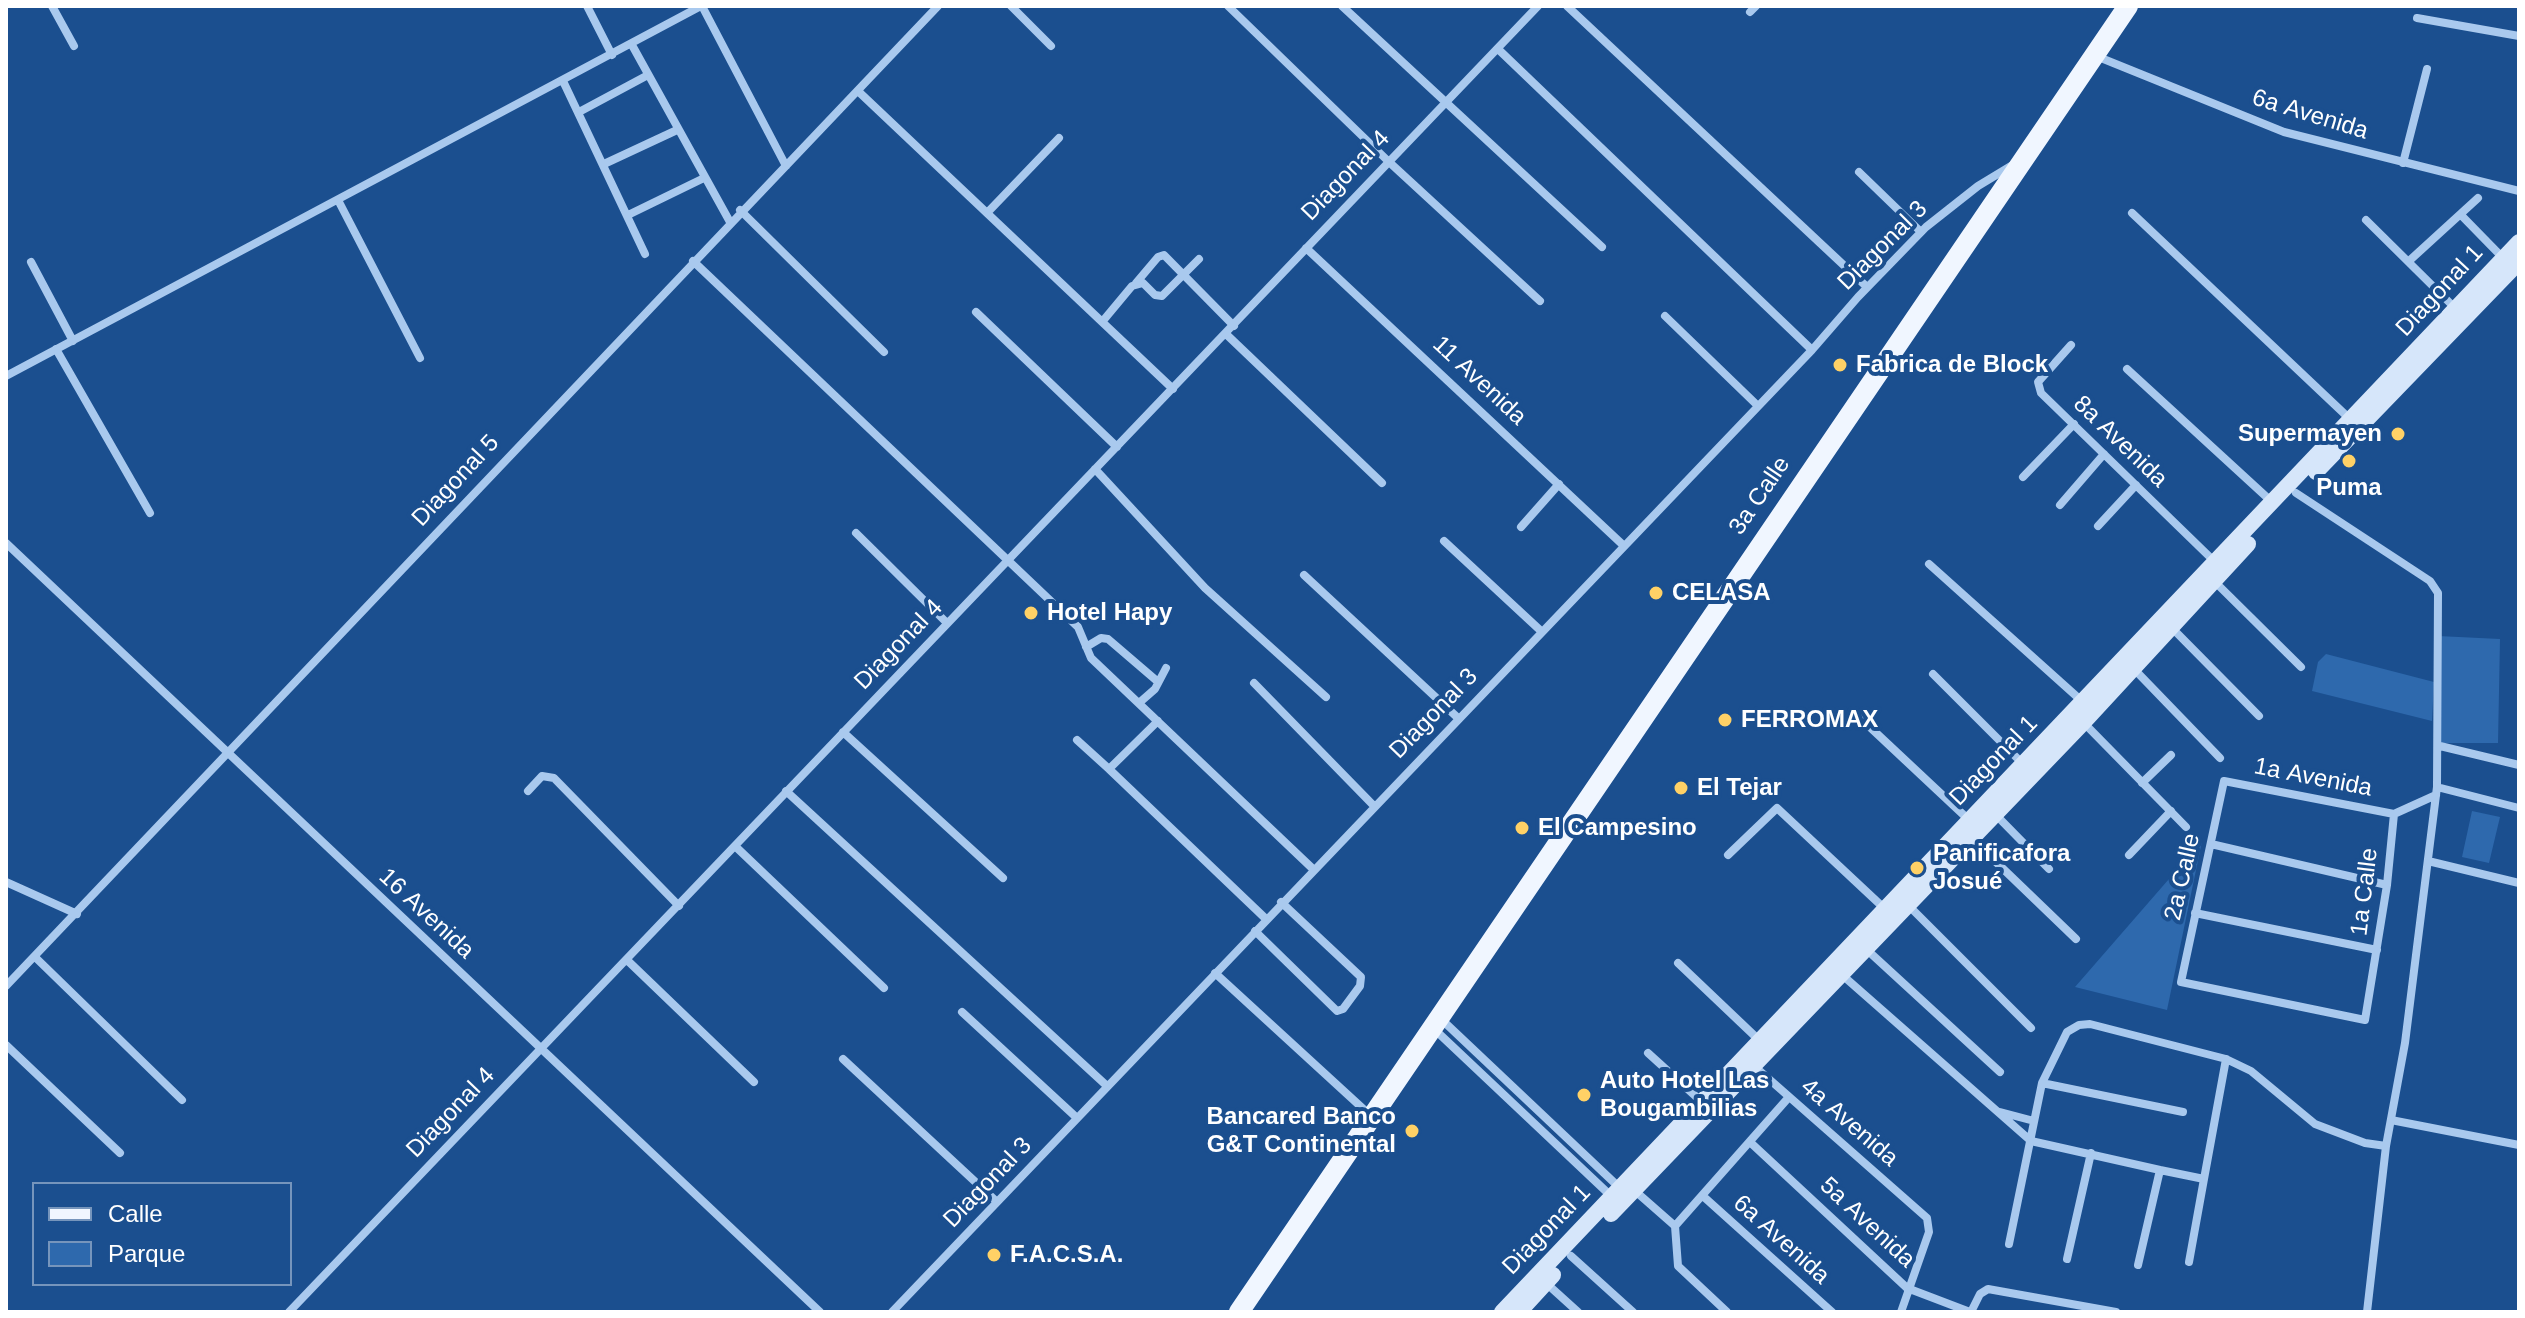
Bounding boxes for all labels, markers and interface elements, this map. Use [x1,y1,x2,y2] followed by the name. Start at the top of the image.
[2249,84,2371,146] street label: 6a Avenida
[1296,125,1396,227] street label: Diagonal 4
[1832,195,1934,297] street label: Diagonal 3
[2390,239,2490,343] street label: Diagonal 1
[1426,330,1532,432] street label: 11 Avenida
[1856,351,2048,379] place label: Fabrica de Block
[1831,356,1849,374] marker: Fabrica de Block
[2067,390,2173,494] street label: 8a Avenida
[2238,420,2382,448] place label: Supermayen
[2389,425,2407,443] marker: Supermayen
[406,429,506,533] street label: Diagonal 5
[1723,451,1797,541] street label: 3a Calle
[2340,452,2358,470] marker: Puma
[2316,474,2382,502] place label: Puma
[1672,579,1771,607] place label: CELASA
[1647,584,1665,602] marker: CELASA
[849,594,949,696] street label: Diagonal 4
[1047,599,1172,627] place label: Hotel Hapy
[1022,604,1040,622] marker: Hotel Hapy
[1384,663,1484,765] street label: Diagonal 3
[1741,706,1878,734] place label: FERROMAX
[1944,710,2044,812] street label: Diagonal 1
[1716,711,1734,729] marker: FERROMAX
[2252,752,2374,804] street label: 1a Avenida
[1697,774,1782,802] place label: El Tejar
[1672,779,1690,797] marker: El Tejar
[1538,814,1697,842] place label: El Campesino
[1513,819,1531,837] marker: El Campesino
[2159,831,2207,923] street label: 2a Calle
[1933,840,2070,896] place label: Panificafora Josué
[2345,847,2385,937] street label: 1a Calle
[1908,859,1926,877] marker: Panificafora Josué
[372,863,480,965] street label: 16 Avenida
[401,1062,501,1164] street label: Diagonal 4
[1600,1067,1769,1123] place label: Auto Hotel Las Bougambilias
[1794,1073,1904,1173] street label: 4a Avenida
[1575,1086,1593,1104] marker: Auto Hotel Las Bougambilias
[1207,1103,1396,1159] place label: Bancared Banco G&T Continental
[1403,1122,1421,1140] marker: Bancared Banco G&T Continental
[938,1132,1038,1234] street label: Diagonal 3
[1813,1172,1921,1274] street label: 5a Avenida
[1497,1179,1597,1281] street label: Diagonal 1
[32,1182,292,1286] legend
[1727,1189,1835,1291] street label: 6a Avenida
[108,1200,163,1227] text: Calle
[108,1240,185,1267] text: Parque
[1010,1241,1123,1269] place label: F.A.C.S.A.
[985,1246,1003,1264] marker: F.A.C.S.A.

